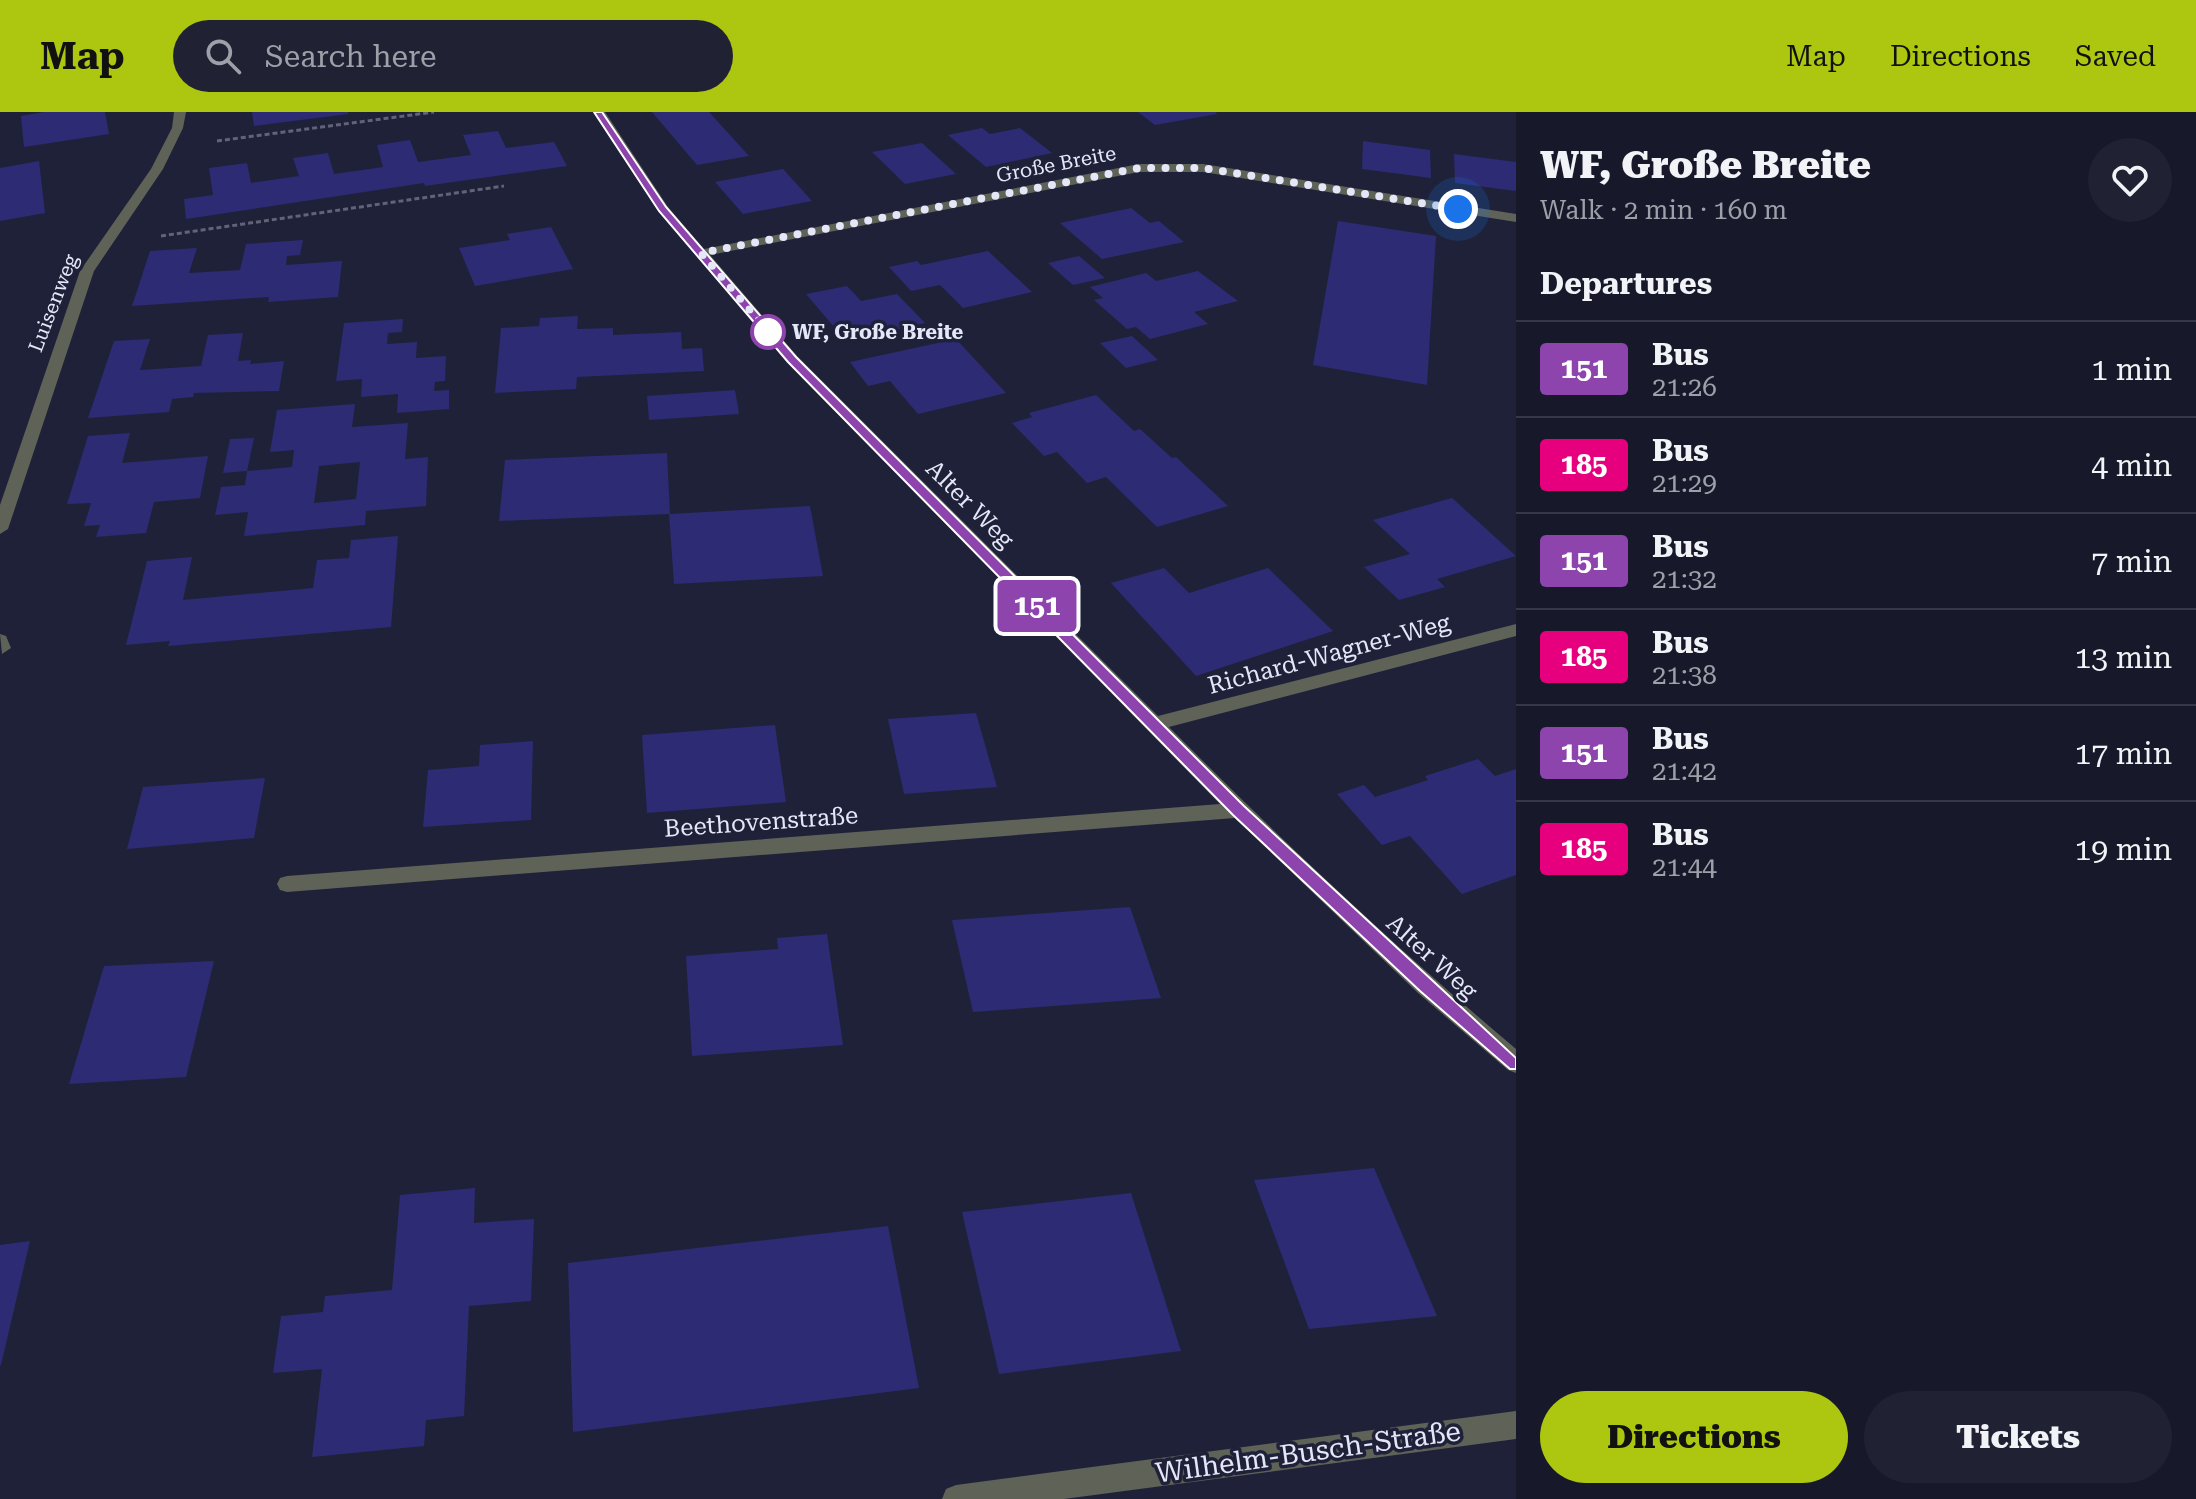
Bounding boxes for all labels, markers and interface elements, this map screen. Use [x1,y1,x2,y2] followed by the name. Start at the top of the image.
[173,20,733,92] search box
[40,34,125,78] text: Map
[201,34,245,78] icon: search
[265,39,437,74] text: Search here
[1786,40,1846,73] text: Map
[1890,40,2031,73] text: Directions
[2075,40,2156,73] text: Saved
[2088,138,2172,222] button: heart
[994,141,1118,187] street label: Große Breite
[1540,143,1871,187] text: WF, Große Breite
[1438,189,1478,229] your location
[1540,195,1787,225] text: Walk · 2 min · 160 m
[23,250,83,355] street label: Luisenweg
[1540,266,1712,301] text: Departures
[751,315,785,349] marker: WF, Große Breite
[792,320,964,344] place label: WF, Große Breite
[1652,337,1709,372] text: Bus
[1560,352,1608,385] text: 151
[2091,352,2172,387] text: 1 min
[1652,372,1717,402] text: 21:26
[1652,433,1709,468] text: Bus
[1560,448,1608,481] text: 185
[2091,448,2172,483] text: 4 min
[920,454,1020,554] street label: Alter Weg
[1652,468,1717,498] text: 21:29
[1652,529,1709,564] text: Bus
[1560,544,1608,577] text: 151
[2091,544,2172,579] text: 7 min
[1652,564,1717,594] text: 21:32
[991,580,1083,632] line badge: 151
[1013,589,1061,622] text: 151
[1205,608,1454,700] street label: Richard-Wagner-Weg
[1652,625,1709,660] text: Bus
[1560,640,1608,673] text: 185
[2075,640,2172,675] text: 13 min
[1652,660,1717,690] text: 21:38
[1652,721,1709,756] text: Bus
[1560,736,1608,769] text: 151
[2075,736,2172,771] text: 17 min
[1652,756,1717,786] text: 21:42
[663,801,859,843] street label: Beethovenstraße
[1652,817,1709,852] text: Bus
[1560,832,1608,865] text: 185
[2075,832,2172,867] text: 19 min
[1652,852,1717,882] text: 21:44
[1381,909,1483,1005] street label: Alter Weg
[1540,1391,1848,1483] button: Directions
[1864,1391,2172,1483] button: Tickets
[1153,1414,1463,1490] street label: Wilhelm-Busch-Straße

